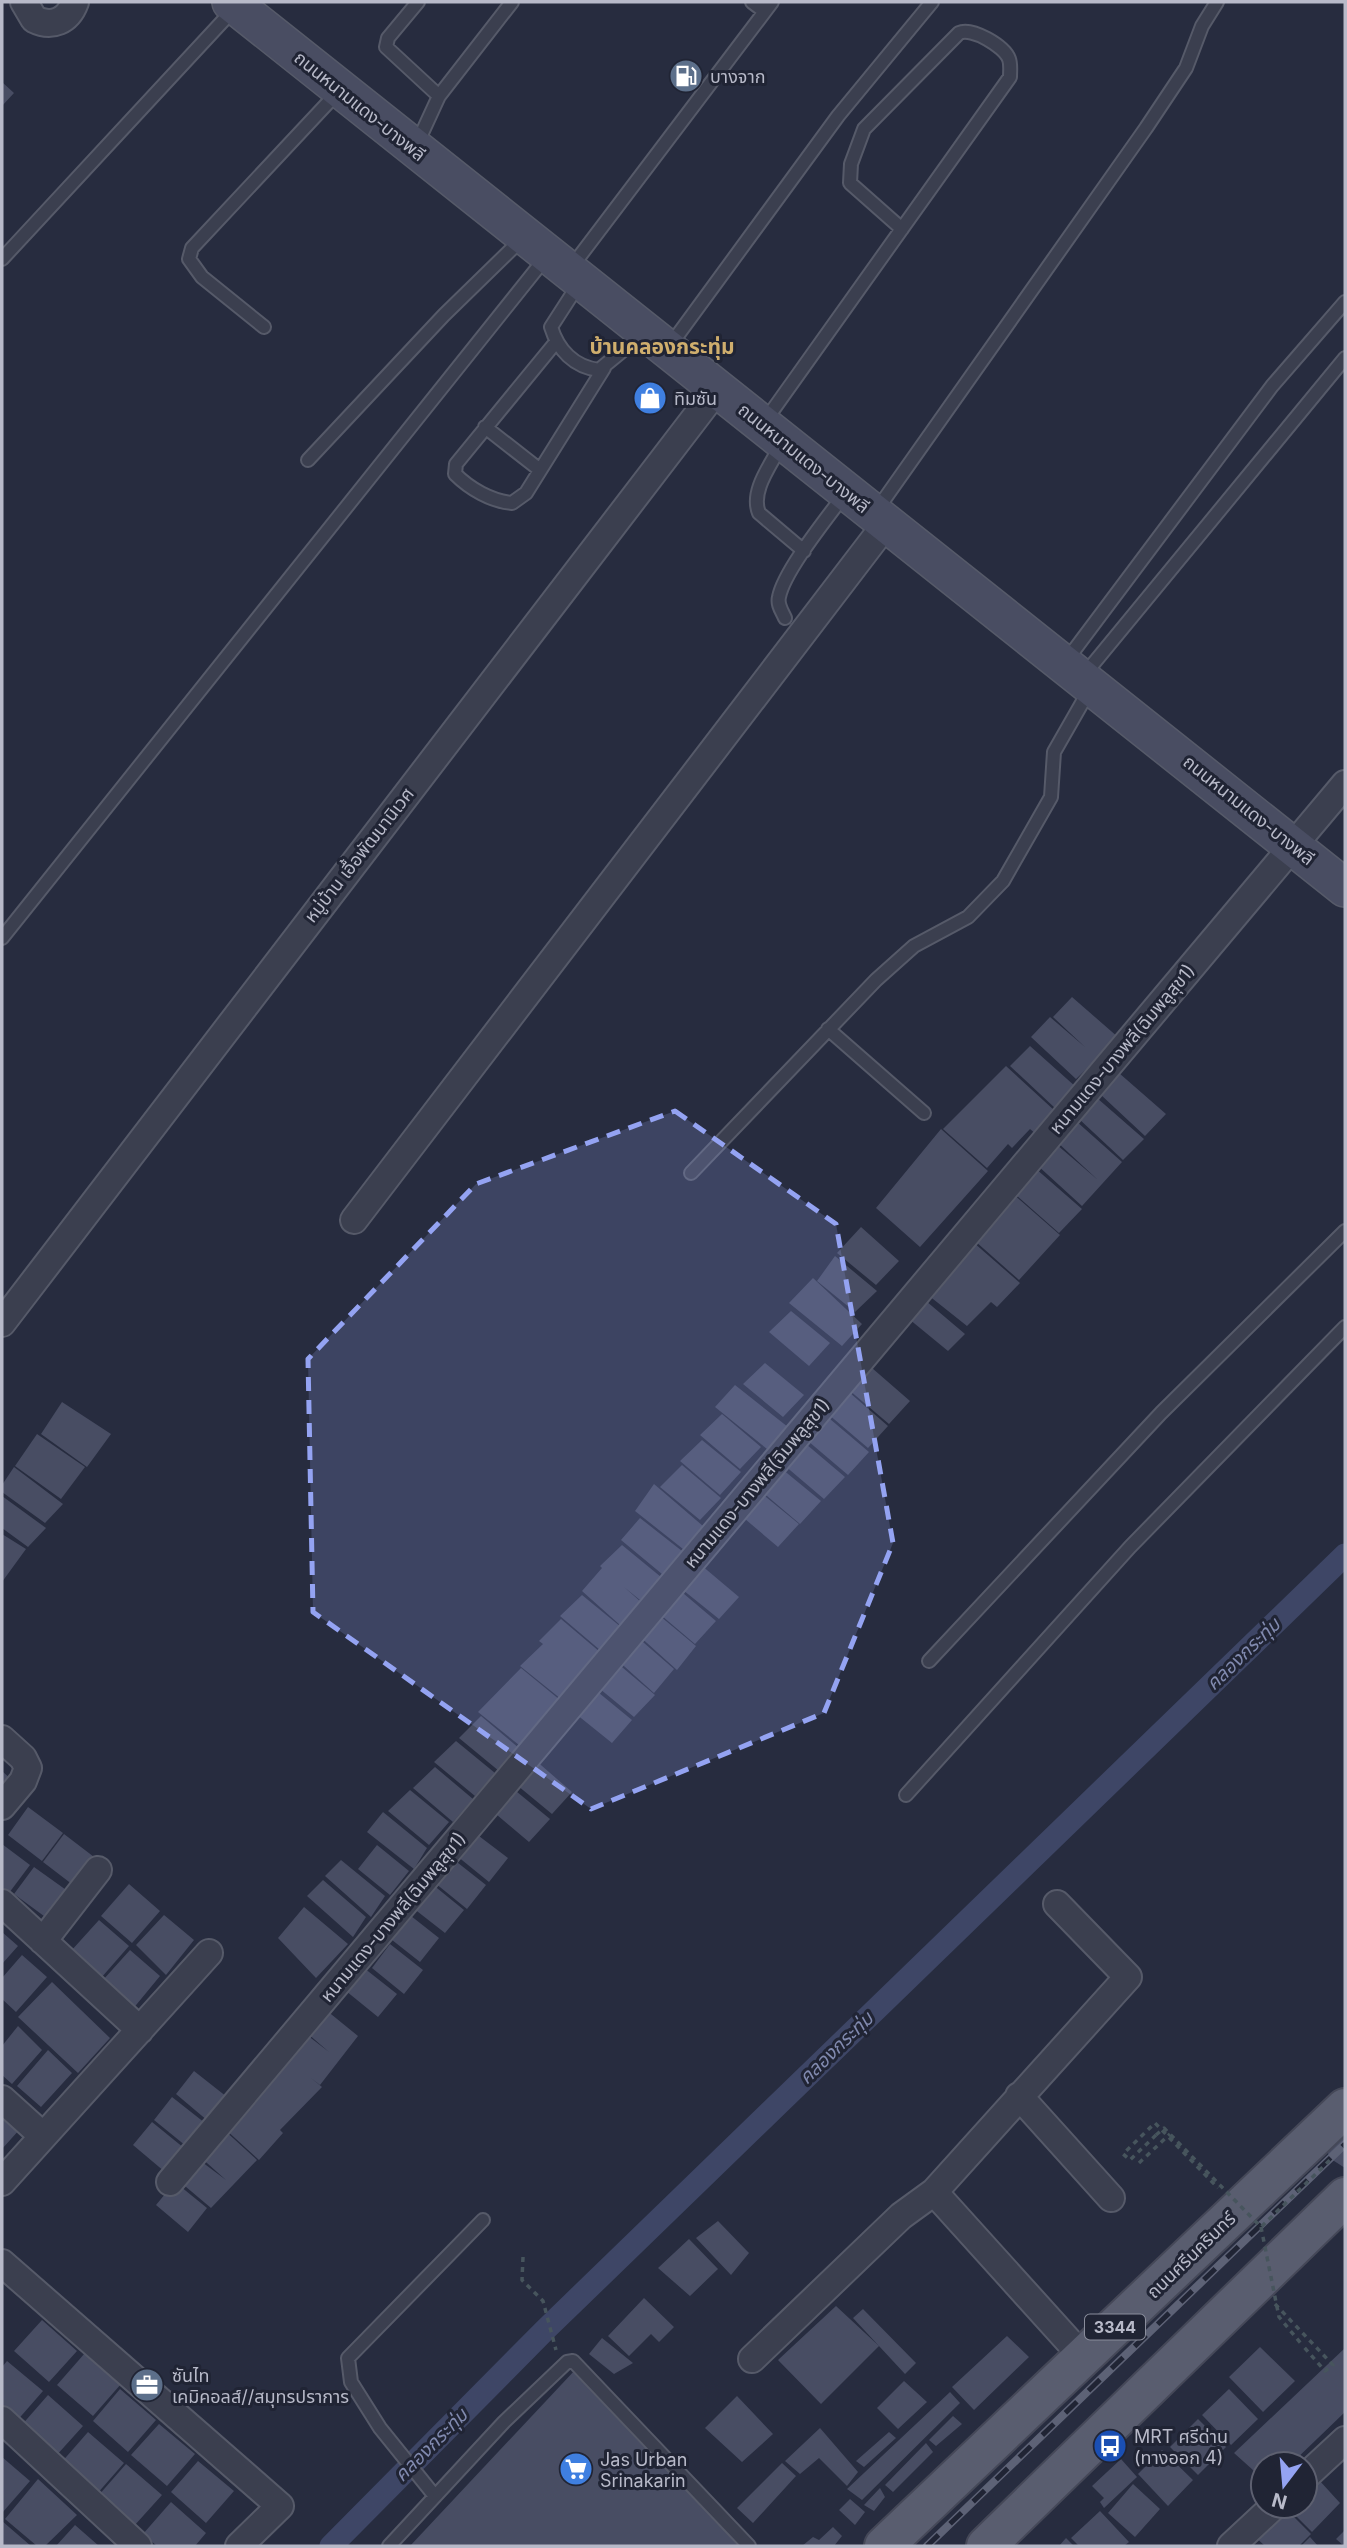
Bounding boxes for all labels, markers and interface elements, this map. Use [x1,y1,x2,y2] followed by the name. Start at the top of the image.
[290,47,430,165] street label: ถนนหนามแดง-บางพลี
[667,57,705,95] fuel station icon: บางจาก
[710,66,766,87] place label: บางจาก
[589,334,735,360] district label: บ้านคลองกระทุ่ม
[631,379,669,417] shop icon: ทิมซัน
[674,388,717,409] place label: ทิมซัน
[734,399,874,517] street label: ถนนหนามแดง-บางพลี
[1179,751,1319,869] street label: ถนนหนามแดง-บางพลี
[298,782,420,928] street label: หมู่บ้าน เอื้อพัฒนานิเวศ
[1045,960,1201,1139] street label: หนามแดง-บางพลี(ฉิมพลูสุข1)
[680,1394,836,1573] street label: หนามแดง-บางพลี(ฉิมพลูสุข1)
[1201,1612,1286,1695] water label: คลองกระทุ่ม
[316,1828,472,2007] street label: หนามแดง-บางพลี(ฉิมพลูสุข1)
[794,2006,879,2089] water label: คลองกระทุ่ม
[1142,2207,1240,2302] street label: ถนนศรีนครินทร์
[1085,2314,1145,2340] road number: 3344
[172,2365,349,2408] place label: ซันไท เคมิคอลส์//สมุทรปราการ
[128,2366,166,2404] office icon: ซันไท เคมิคอลส์//สมุทรปราการ
[390,2403,473,2486] water label: คลองกระทุ่ม
[1134,2426,1228,2468] place label: MRT ศรีด่าน (ทางออก 4)
[1091,2427,1129,2465] bus stop icon: MRT ศรีด่าน (ทางออก 4)
[600,2449,687,2491] place label: Jas Urban Srinakarin
[557,2450,595,2488] supermarket icon: Jas Urban Srinakarin
[1249,2450,1319,2520] north arrow
[1269,2488,1290,2514] text: N

